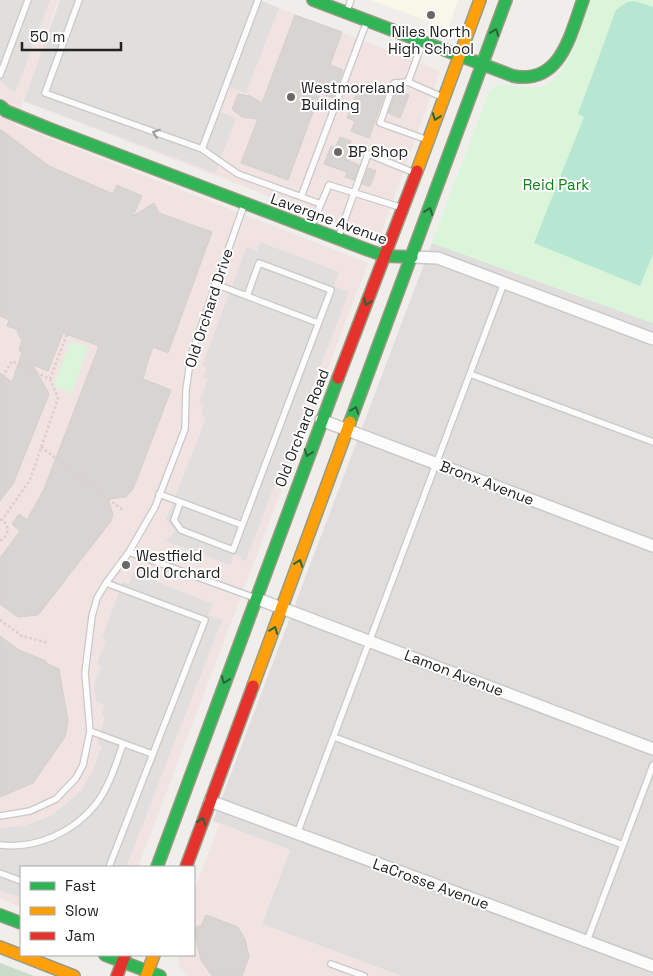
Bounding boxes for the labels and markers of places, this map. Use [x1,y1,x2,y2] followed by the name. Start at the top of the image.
[425,9,437,21] marker: Niles North High School
[388,22,474,58] place label: Niles North High School
[301,78,405,114] place label: Westmoreland Building
[285,91,297,103] marker: Westmoreland Building
[348,142,408,161] place label: BP Shop
[332,146,344,158] marker: BP Shop
[136,546,220,582] place label: Westfield Old Orchard
[120,559,132,571] marker: Westfield Old Orchard

